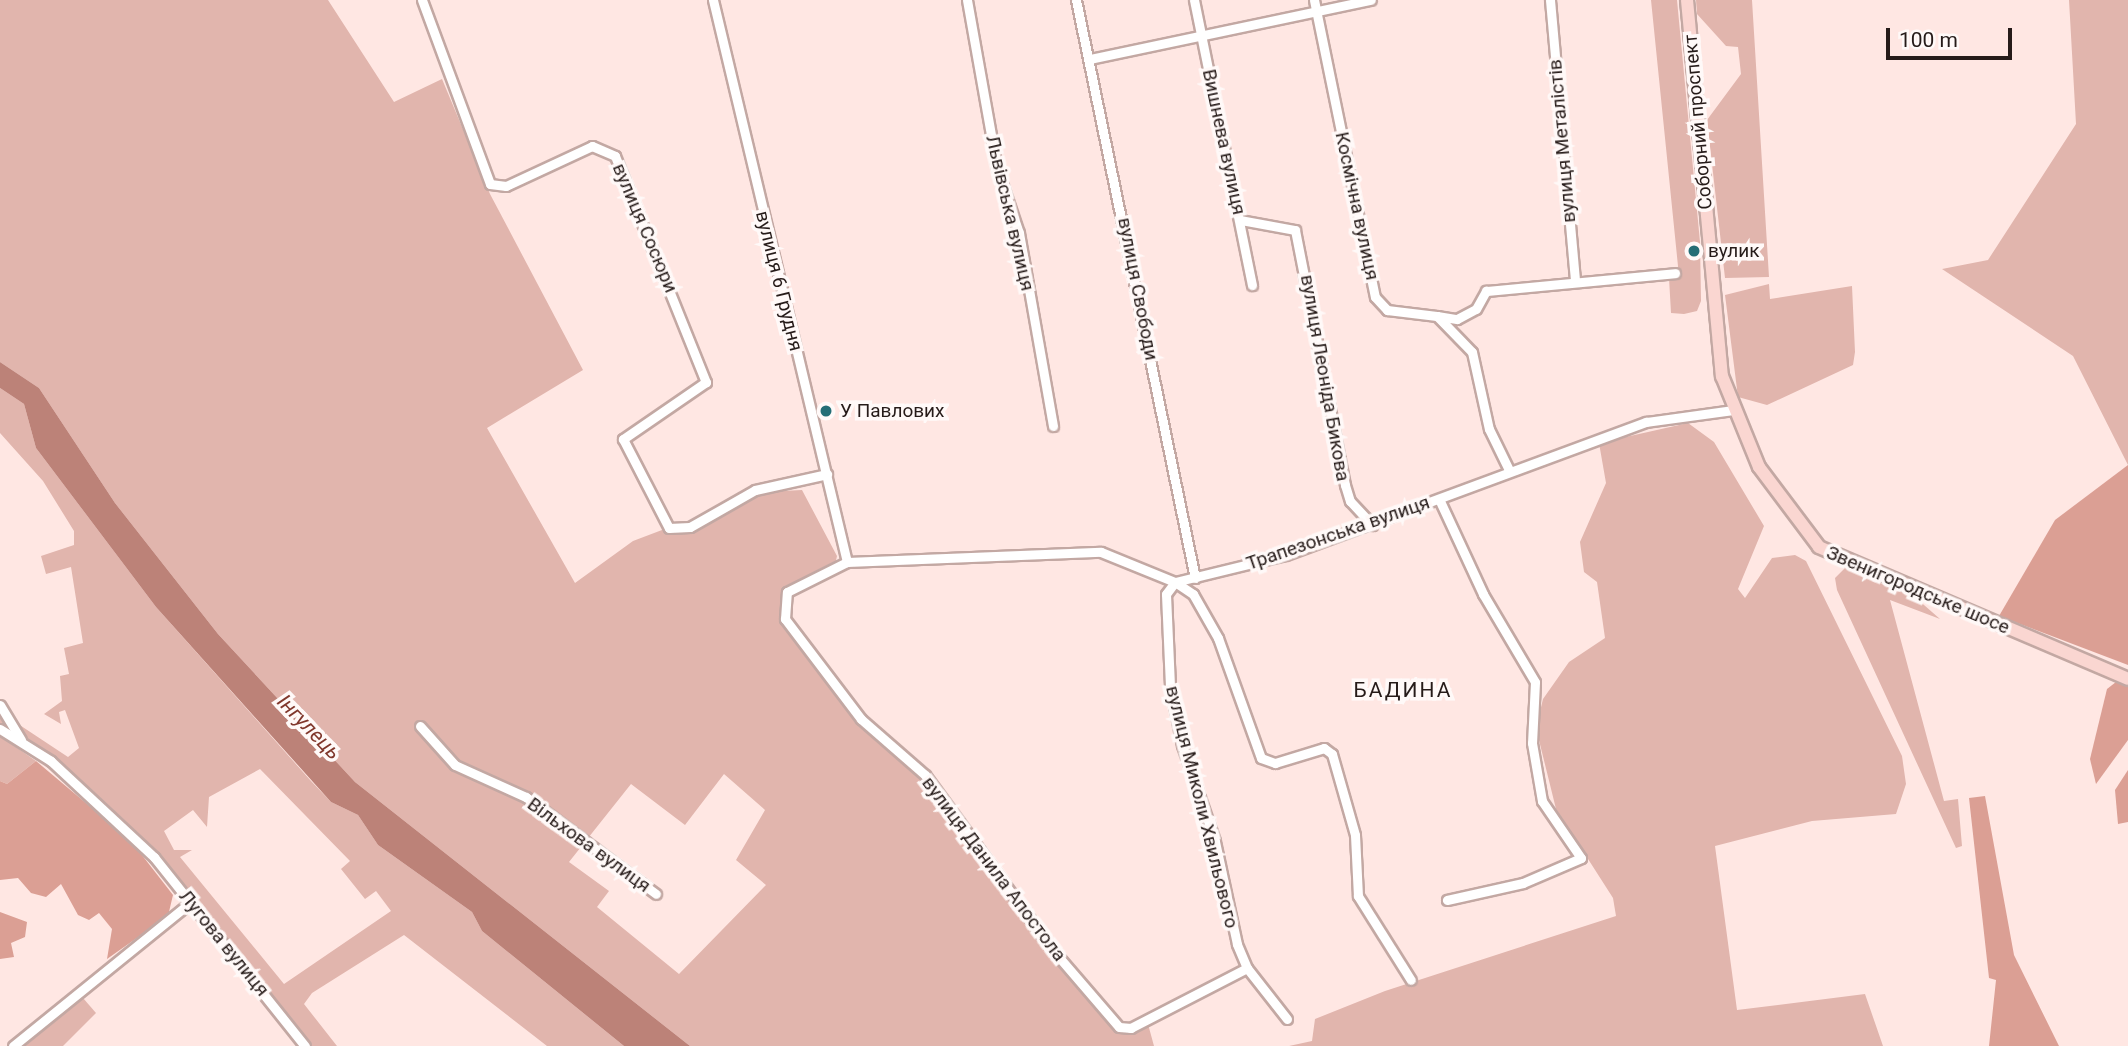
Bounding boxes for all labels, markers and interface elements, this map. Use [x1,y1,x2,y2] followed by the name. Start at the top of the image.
[1890,14,2016,58] scale bar
[1899,28,1958,52] text: 100 m
[1679,33,1717,211] street label: Соборний проспект
[1544,58,1580,224] street label: вулиця Металістів
[1197,67,1251,217] street label: Вишнева вулиця
[1330,130,1384,282] street label: Космічна вулиця
[981,133,1039,293] street label: Львівська вулиця
[608,160,682,296] street label: вулиця Сосюри
[751,208,807,354] street label: вулиця 6 Грудня
[1113,216,1163,362] street label: вулиця Свободи
[1708,240,1760,262] place label: вулик
[1686,243,1702,259] marker: вулик
[1296,273,1354,483] street label: вулиця Леоніда Бикова
[840,400,944,422] place label: У Павлових
[818,403,834,419] marker: У Павлових
[1243,491,1433,575] street label: Трапезонська вулиця
[1823,541,2013,639] street label: Звенигородське шосе
[1354,677,1452,703] district label: БАДИНА
[1161,683,1243,931] street label: вулиця Миколи Хвильового
[272,689,346,765] water label: Інгулець
[917,772,1071,966] street label: вулиця Данила Апостола
[523,793,655,897] street label: Вільхова вулиця
[174,885,274,1001] street label: Лугова вулиця

